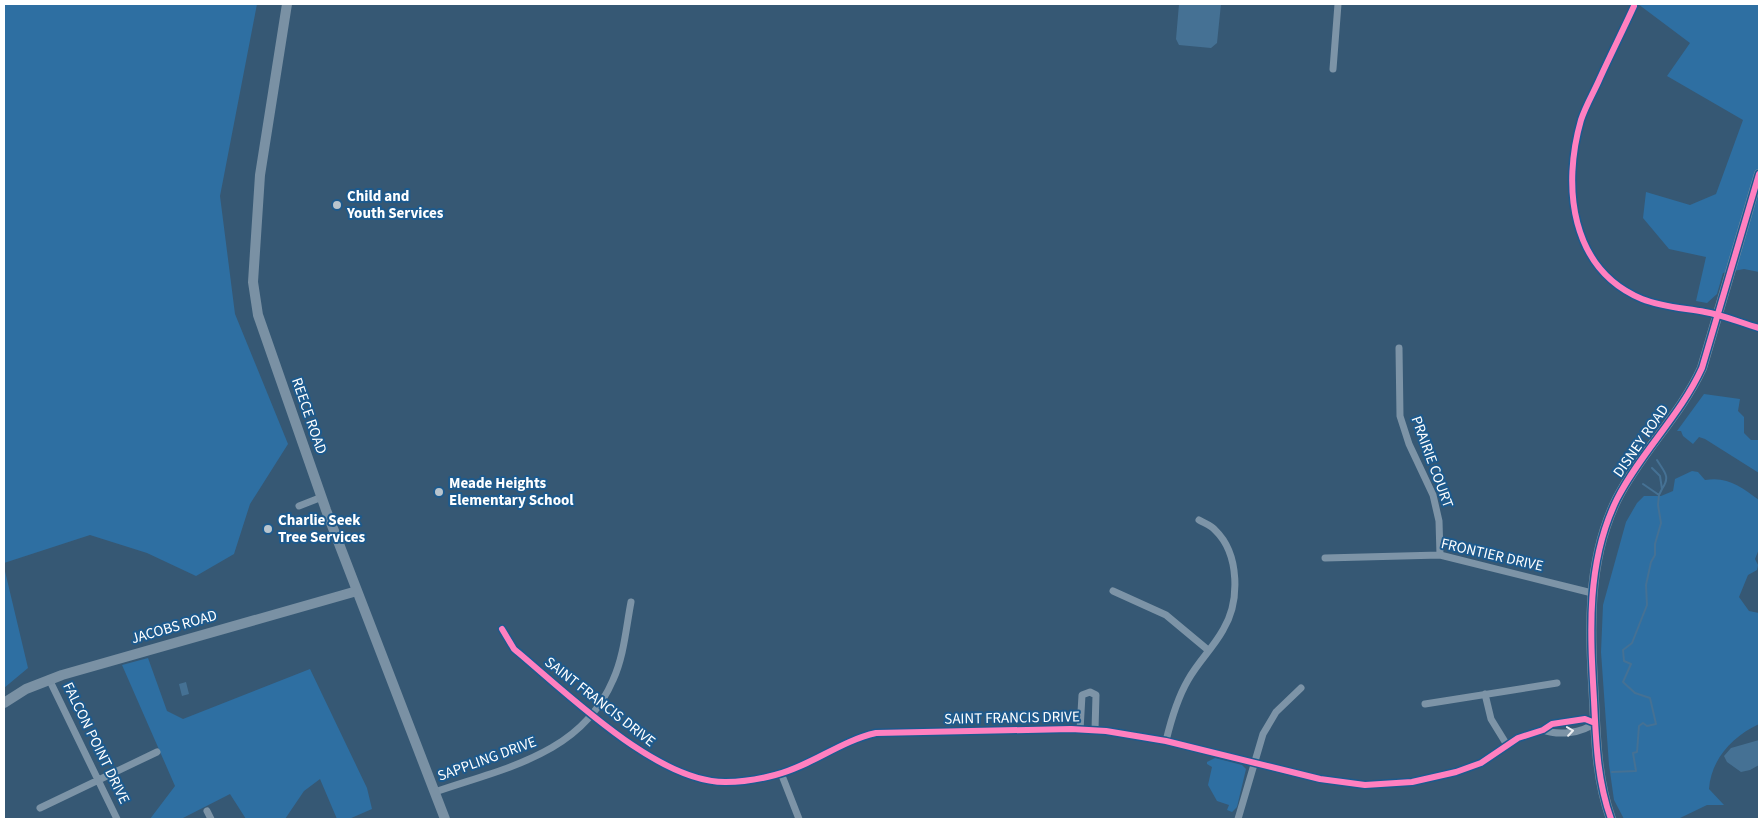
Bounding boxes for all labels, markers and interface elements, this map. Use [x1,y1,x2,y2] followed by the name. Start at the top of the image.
[346,186,444,224] place label: Child and Youth Services
[331,199,343,211] marker: Child and Youth Services
[286,375,332,457] street label: REECE ROAD
[1608,400,1674,482] street label: DISNEY ROAD
[1406,413,1458,511] street label: PRAIRIE COURT
[449,473,574,511] place label: Meade Heights Elementary School
[433,486,445,498] marker: Meade Heights Elementary School
[278,510,366,548] place label: Charlie Seek Tree Services
[262,523,274,535] marker: Charlie Seek Tree Services
[1439,533,1545,577] street label: FRONTIER DRIVE
[129,605,219,649] street label: JACOBS ROAD
[540,652,660,752] street label: SAINT FRANCIS DRIVE
[57,679,135,808] street label: FALCON POINT DRIVE
[944,706,1080,730] street label: SAINT FRANCIS DRIVE
[1565,727,1574,737] one-way arrow
[435,731,539,787] street label: SAPPLING DRIVE

